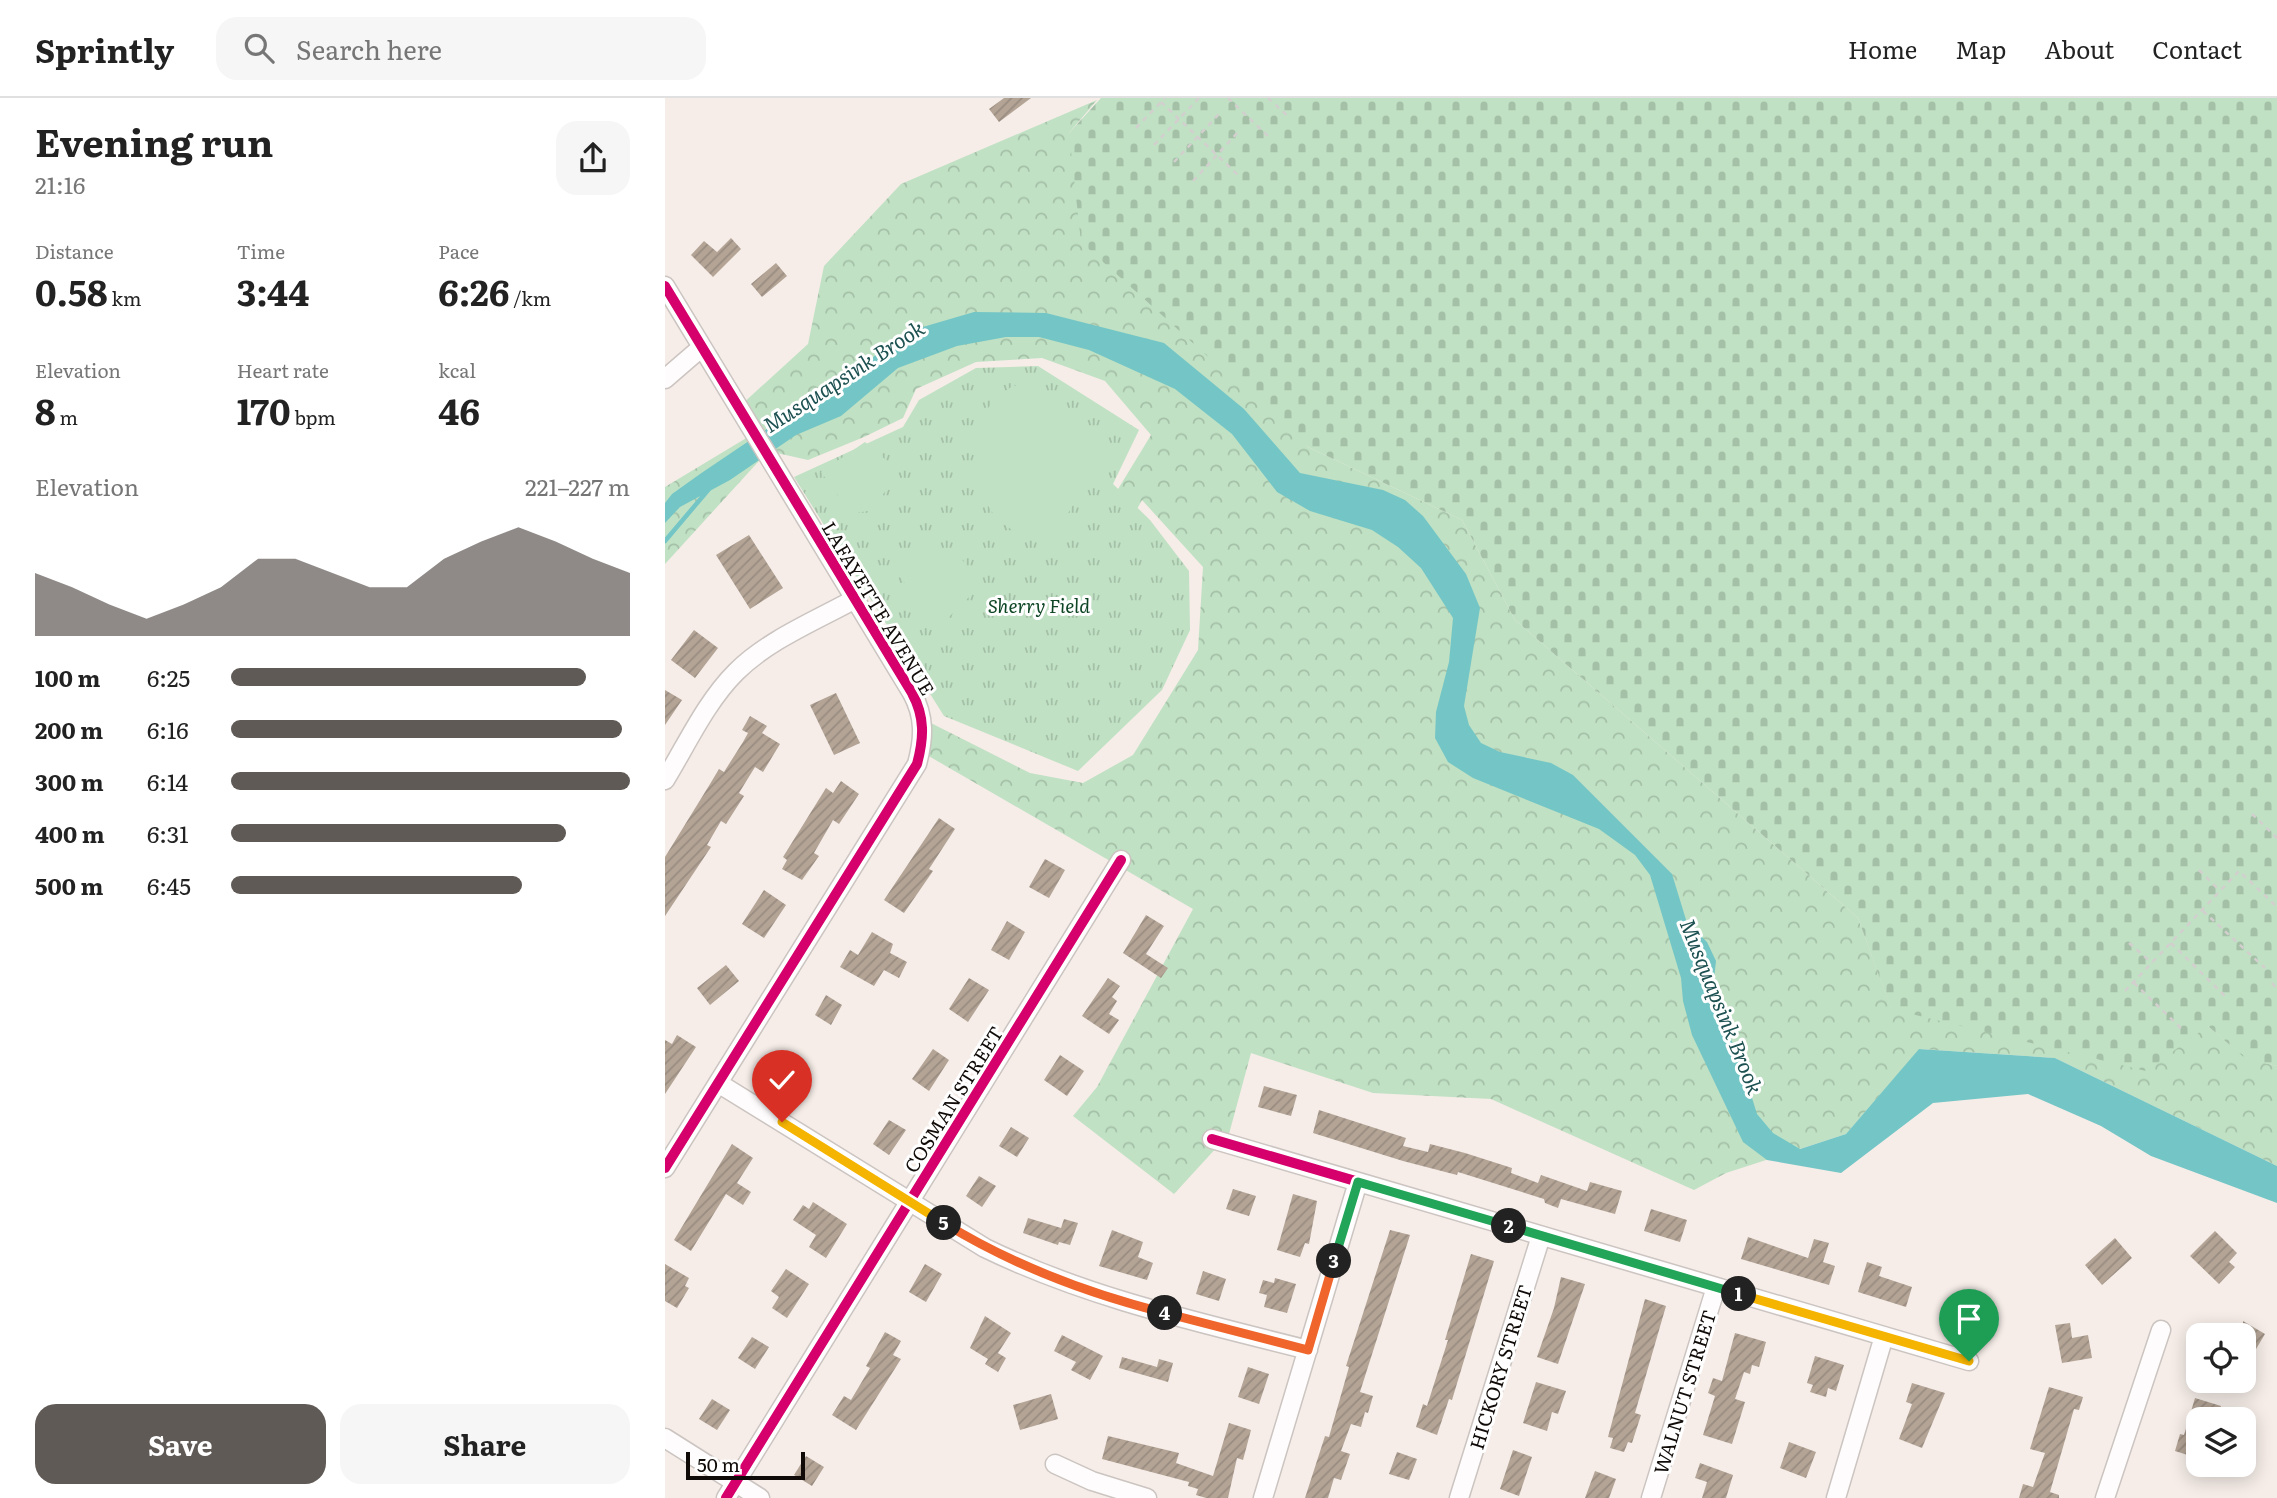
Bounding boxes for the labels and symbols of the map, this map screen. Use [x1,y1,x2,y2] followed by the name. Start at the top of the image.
[756,311,930,439] water label: Musquapsink Brook
[816,516,942,700] street label: LAFAYETTE AVENUE
[988,591,1090,619] park label: Sherry Field
[1674,914,1773,1099] water label: Musquapsink Brook
[897,1020,1009,1178] street label: COSMAN STREET
[752,1050,812,1122] pin
[927,1206,961,1240] pin: 5
[1491,1208,1527,1244] pin: 2
[1317,1244,1351,1278] pin: 3
[1721,1276,1757,1312] pin: 1
[1462,1281,1538,1453] street label: HICKORY STREET
[1939,1289,1999,1361] pin
[1147,1296,1183,1330] pin: 4
[1646,1307,1722,1477] street label: WALNUT STREET
[686,1449,805,1481] scale bar

